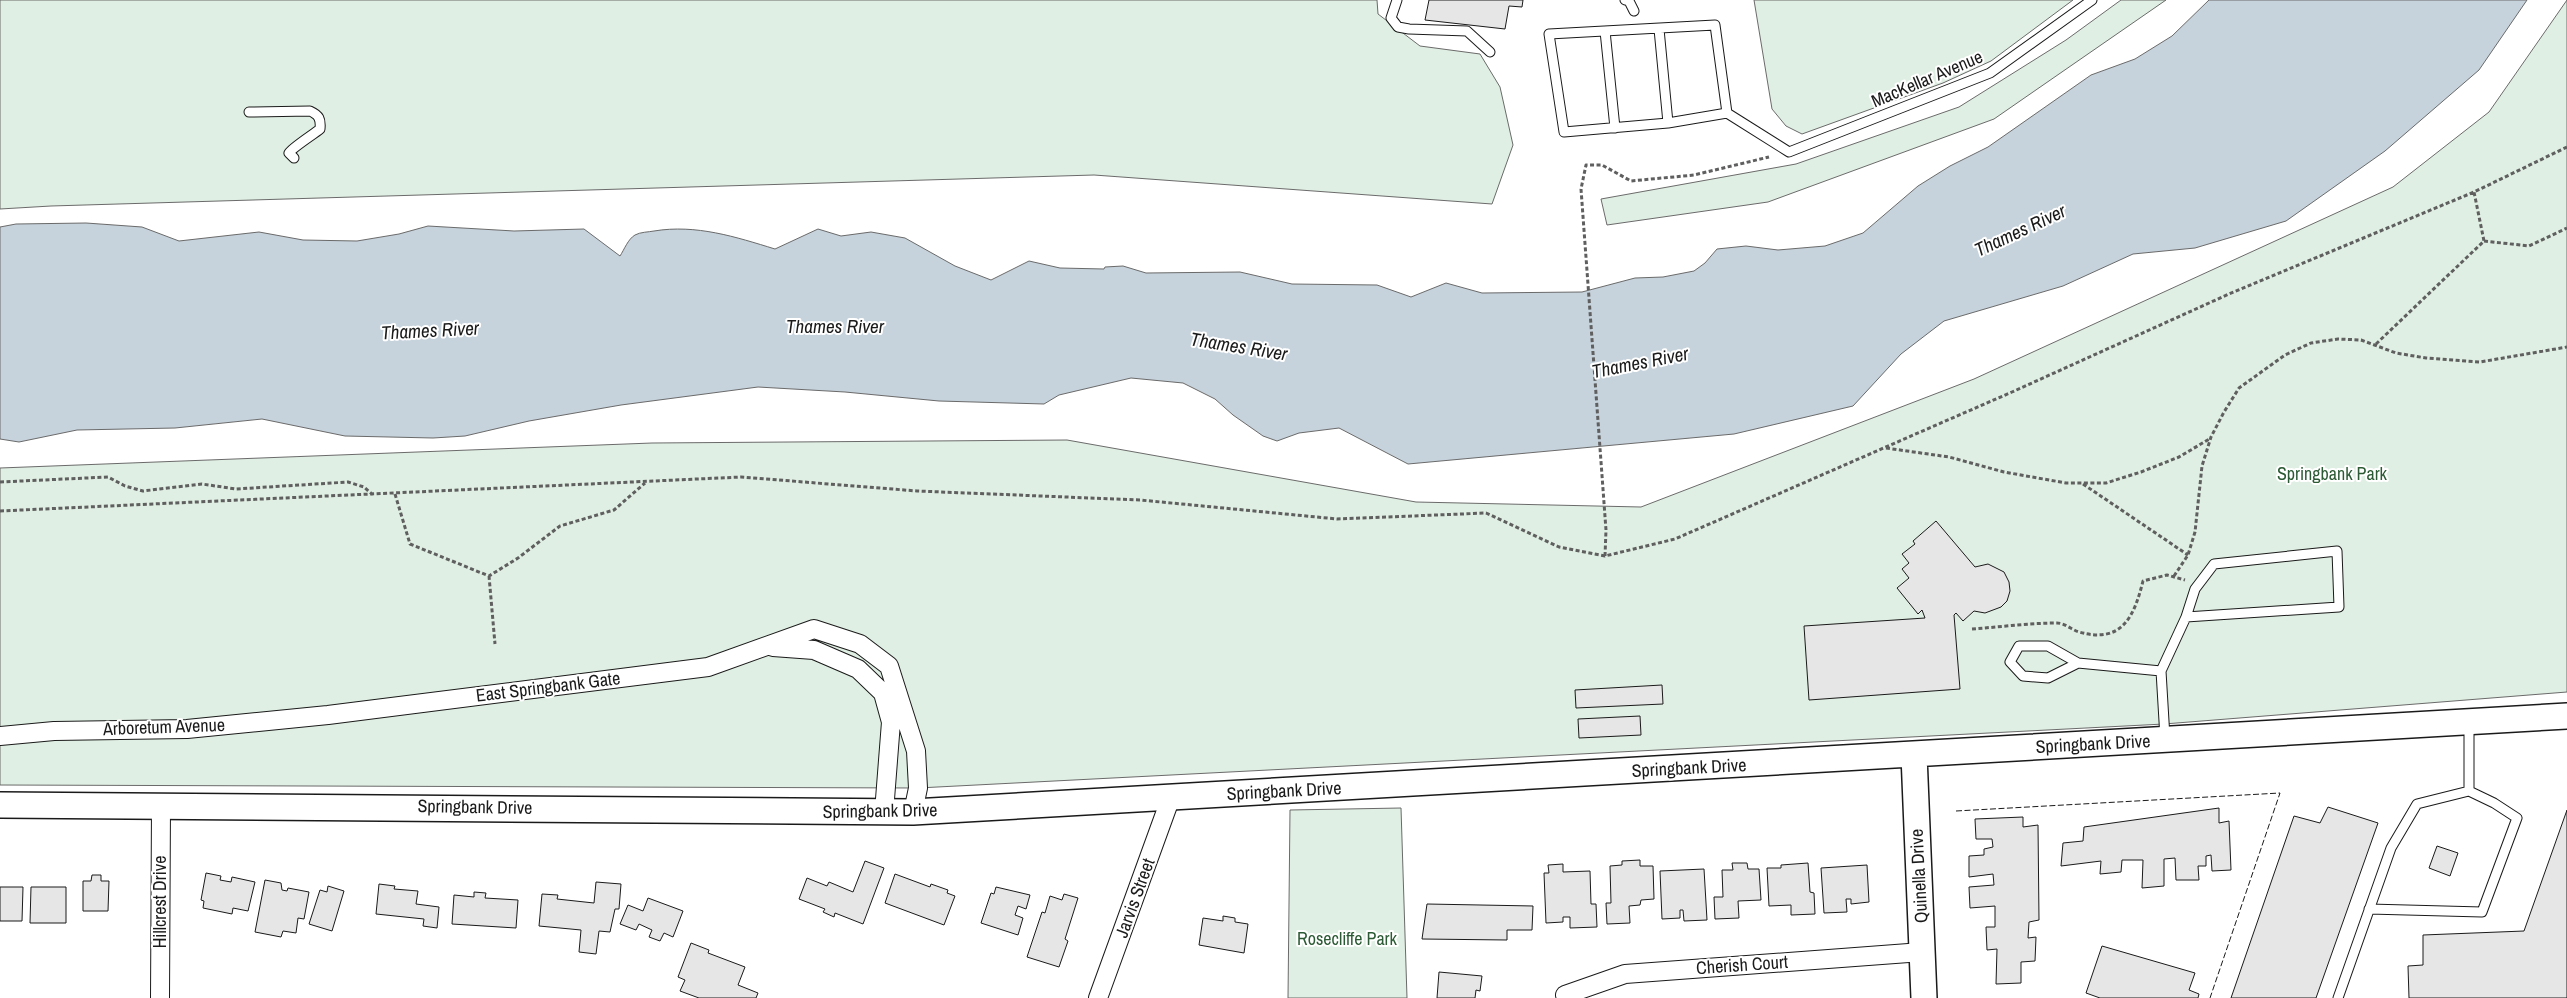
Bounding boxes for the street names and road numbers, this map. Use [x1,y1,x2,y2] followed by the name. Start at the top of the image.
[1867,44,1986,113] street label: MacKellar Avenue
[474,665,622,708] street label: East Springbank Gate
[102,712,225,741] street label: Arboretum Avenue
[2035,728,2151,759] street label: Springbank Drive
[1631,752,1747,783] street label: Springbank Drive
[1226,775,1342,806] street label: Springbank Drive
[417,793,533,820] street label: Springbank Drive
[822,797,938,824] street label: Springbank Drive
[1904,828,1933,924] street label: Quinella Drive
[1109,855,1160,941] street label: Jarvis Street
[147,856,172,948] street label: Hillcrest Drive
[1695,949,1789,980] street label: Cherish Court

